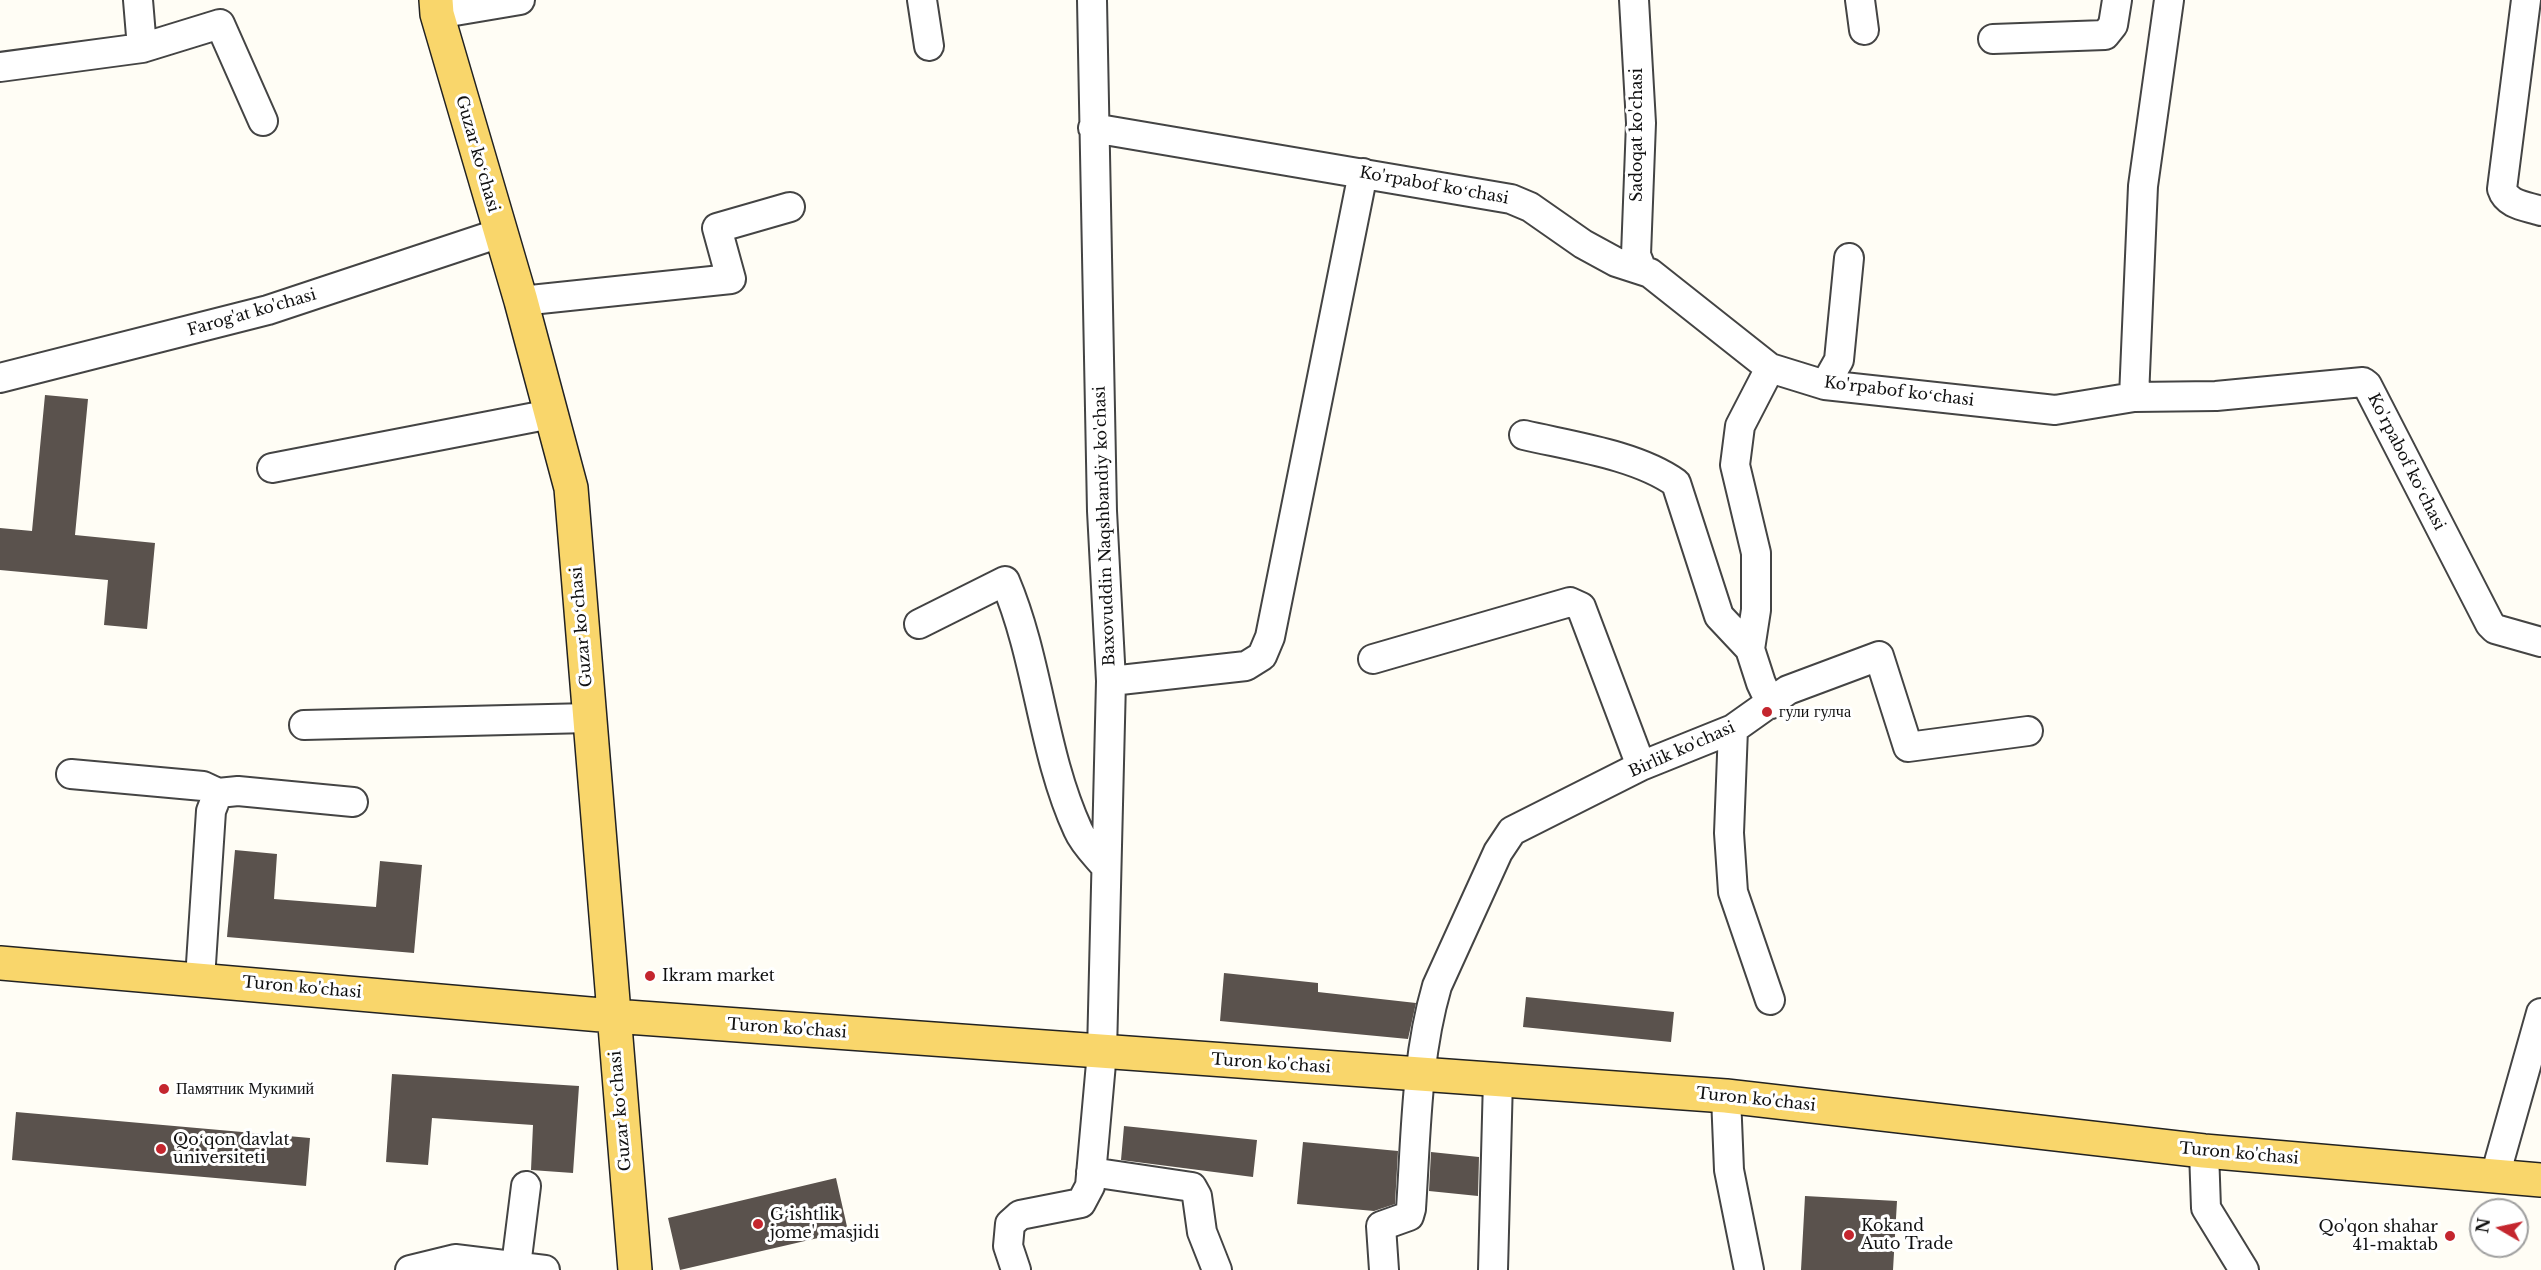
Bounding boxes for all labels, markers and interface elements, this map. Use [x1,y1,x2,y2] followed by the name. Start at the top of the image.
[1627,68,1647,202] street label: Sadoqat ko'chasi
[451,93,503,215] street label: Guzar koʻchasi
[1358,163,1510,209] street label: Ko'rpabof koʻchasi
[185,285,319,341] street label: Farog'at ko'chasi
[1823,373,1975,411] street label: Ko'rpabof koʻchasi
[1091,386,1119,666] street label: Baxovuddin Naqshbandiy ko'chasi
[2363,390,2449,534] street label: Ko'rpabof koʻchasi
[567,566,597,688] street label: Guzar koʻchasi
[1779,702,1851,722] place label: гули гулча
[1760,705,1774,719] marker: гули гулча
[1626,718,1738,782] street label: Birlik ko'chasi
[662,966,775,986] place label: Ikram market
[643,969,657,983] marker: Ikram market
[241,973,363,1003] street label: Turon ko'chasi
[727,1015,847,1043] street label: Turon ko'chasi
[606,1050,636,1172] street label: Guzar koʻchasi
[1211,1050,1331,1078] street label: Turon ko'chasi
[176,1079,314,1099] place label: Памятник Мукимий
[157,1082,171,1096] marker: Памятник Мукимий
[1695,1084,1817,1116] street label: Turon ko'chasi
[173,1130,290,1168] place label: Qoʻqon davlat universiteti
[2178,1139,2300,1169] street label: Turon ko'chasi
[154,1142,168,1156] marker: Qoʻqon davlat universiteti
[2469,1198,2529,1258] north arrow
[770,1205,879,1243] place label: Gʻishtlik jome' masjidi
[1861,1216,1953,1254] place label: Kokand Auto Trade
[751,1217,765,1231] marker: Gʻishtlik jome' masjidi
[2319,1217,2438,1255] place label: Qo'qon shahar 41-maktab
[2472,1217,2494,1234] text: N
[1842,1228,1856,1242] marker: Kokand Auto Trade
[2443,1229,2457,1243] marker: Qo'qon shahar 41-maktab

